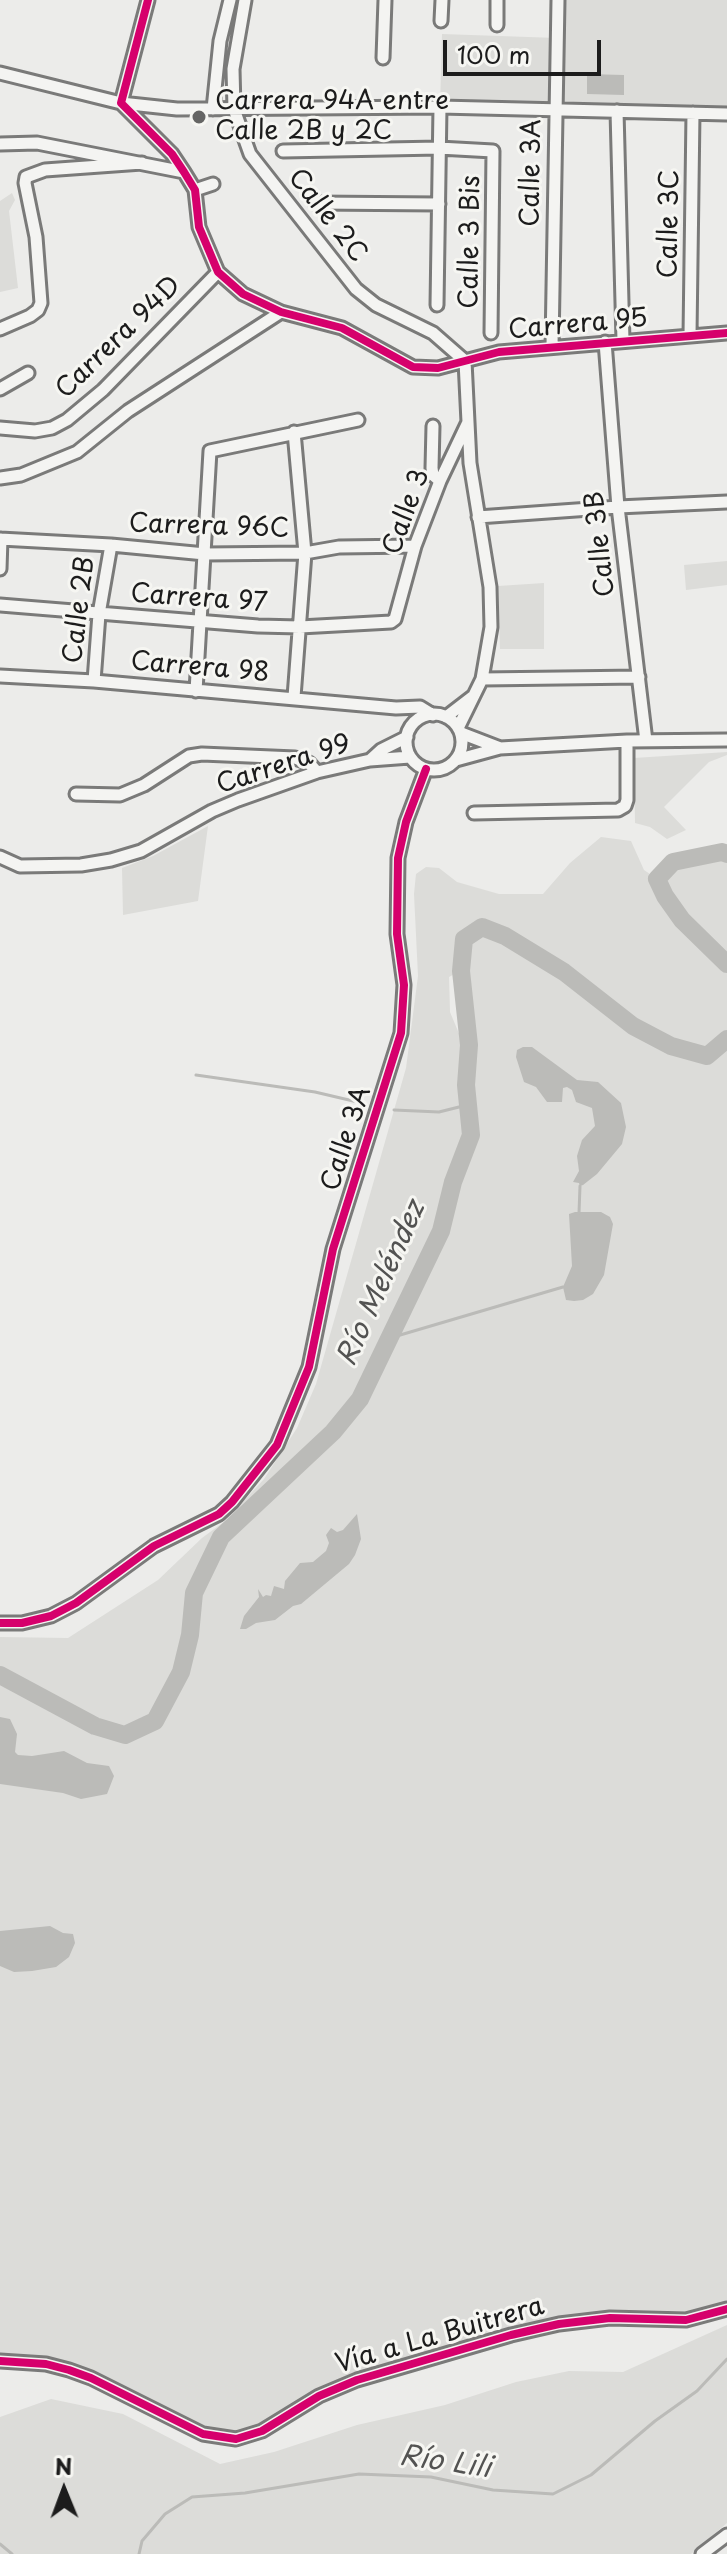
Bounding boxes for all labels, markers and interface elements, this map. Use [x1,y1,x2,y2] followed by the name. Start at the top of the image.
[447,24,605,74] scale bar
[457,36,530,72] text: 100 m
[215,86,449,148] place label: Carrera 94A entre Calle 2B y 2C
[190,108,208,126] marker: Carrera 94A entre Calle 2B y 2C
[515,119,549,227] street label: Calle 3A
[281,163,373,269] street label: Calle 2C
[653,169,687,279] street label: Calle 3C
[454,175,488,309] street label: Calle 3 Bis
[50,270,188,406] street label: Carrera 94D
[507,303,649,347] street label: Carrera 95
[377,465,437,559] street label: Calle 3
[580,490,622,598] street label: Calle 3B
[128,509,290,545] street label: Carrera 96C
[58,555,102,665] street label: Calle 2B
[129,579,269,619] street label: Carrera 97
[129,646,271,690] street label: Carrera 98
[213,729,355,801] street label: Carrera 99
[316,1083,378,1195] street label: Calle 3A
[331,1197,433,1371] water label: Río Meléndez
[332,2291,548,2381] street label: Vía a La Buitrera
[397,2440,493,2486] water label: Río Lili
[55,2449,73,2482] text: N
[24,2450,104,2530] north arrow

